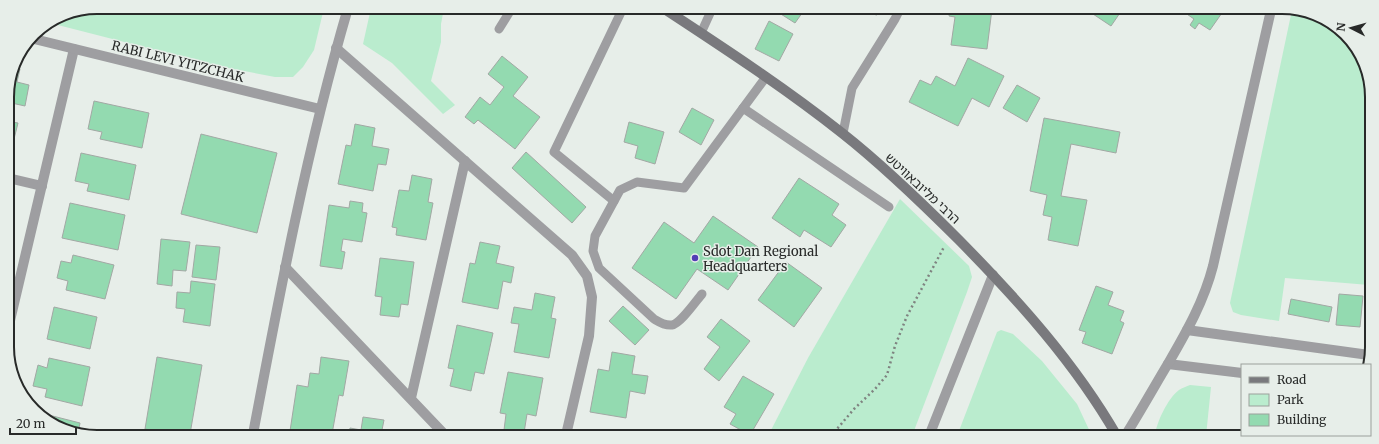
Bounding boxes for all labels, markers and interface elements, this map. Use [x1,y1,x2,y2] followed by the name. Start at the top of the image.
[1331,8,1371,48] north arrow
[1334,22,1349,32] text: N
[110,37,247,86] street label: RABI LEVI YITZCHAK
[881,149,964,228] street label: הרבי מליובאוויטש
[703,243,818,275] place label: Sdot Dan Regional Headquarters
[690,253,700,263] marker: Sdot Dan Regional Headquarters
[1241,364,1371,436] legend
[1277,372,1306,387] text: Road
[1277,392,1304,407] text: Park
[10,410,76,436] scale bar
[1277,412,1327,427] text: Building
[16,416,45,431] text: 20 m

